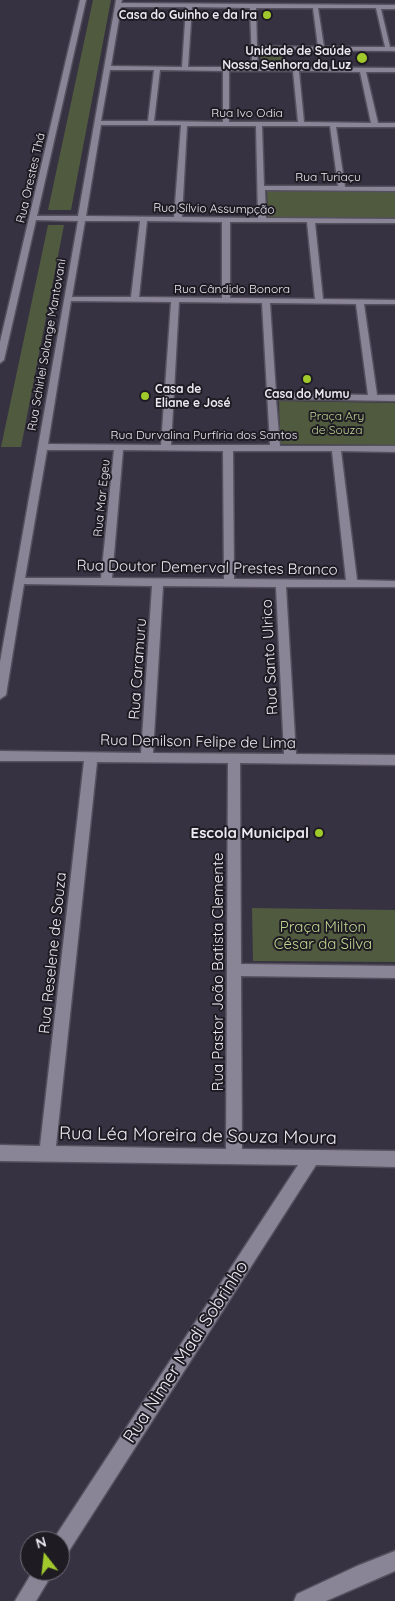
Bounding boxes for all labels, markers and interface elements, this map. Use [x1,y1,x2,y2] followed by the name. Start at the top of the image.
[119,8,257,22] place label: Casa do Guinho e da Ira
[261,9,273,21] marker: Casa do Guinho e da Ira
[222,44,351,72] place label: Unidade de Saúde Nossa Senhora da Luz
[355,51,369,65] marker: Unidade de Saúde Nossa Senhora da Luz
[211,106,283,120] street label: Rua Ivo Odia
[14,131,48,225] street label: Rua Orestes Thá
[295,170,361,184] street label: Rua Turiaçu
[153,201,275,217] street label: Rua Sílvio Assumpção
[25,258,69,432] street label: Rua Schirlei Solange Mantovani
[174,282,290,296] street label: Rua Cândido Bonora
[301,373,313,385] marker: Casa do Mumu
[155,382,230,410] place label: Casa de Eliane e José
[264,387,350,401] place label: Casa do Mumu
[139,390,151,402] marker: Casa de Eliane e José
[310,409,364,437] park label: Praça Ary de Souza
[111,428,297,442] street label: Rua Durvalina Purfíria dos Santos
[91,458,113,538] street label: Rua Mar Egeu
[76,557,338,579] street label: Rua Doutor Demerval Prestes Branco
[258,599,282,715] street label: Rua Santo Ulrico
[125,618,151,720] street label: Rua Caramuru
[100,731,296,753] street label: Rua Denilson Felipe de Lima
[191,824,309,842] place label: Escola Municipal
[313,827,325,839] marker: Escola Municipal
[209,853,227,1091] street label: Rua Pastor João Batista Clemente
[36,871,70,1035] street label: Rua Reselene de Souza
[274,918,372,953] park label: Praça Milton César da Silva
[59,1123,337,1149] street label: Rua Léa Moreira de Souza Moura
[119,1257,253,1447] street label: Rua Nimer Madi Sobrinho
[20,1531,70,1581] north arrow
[34,1532,49,1553] text: N

